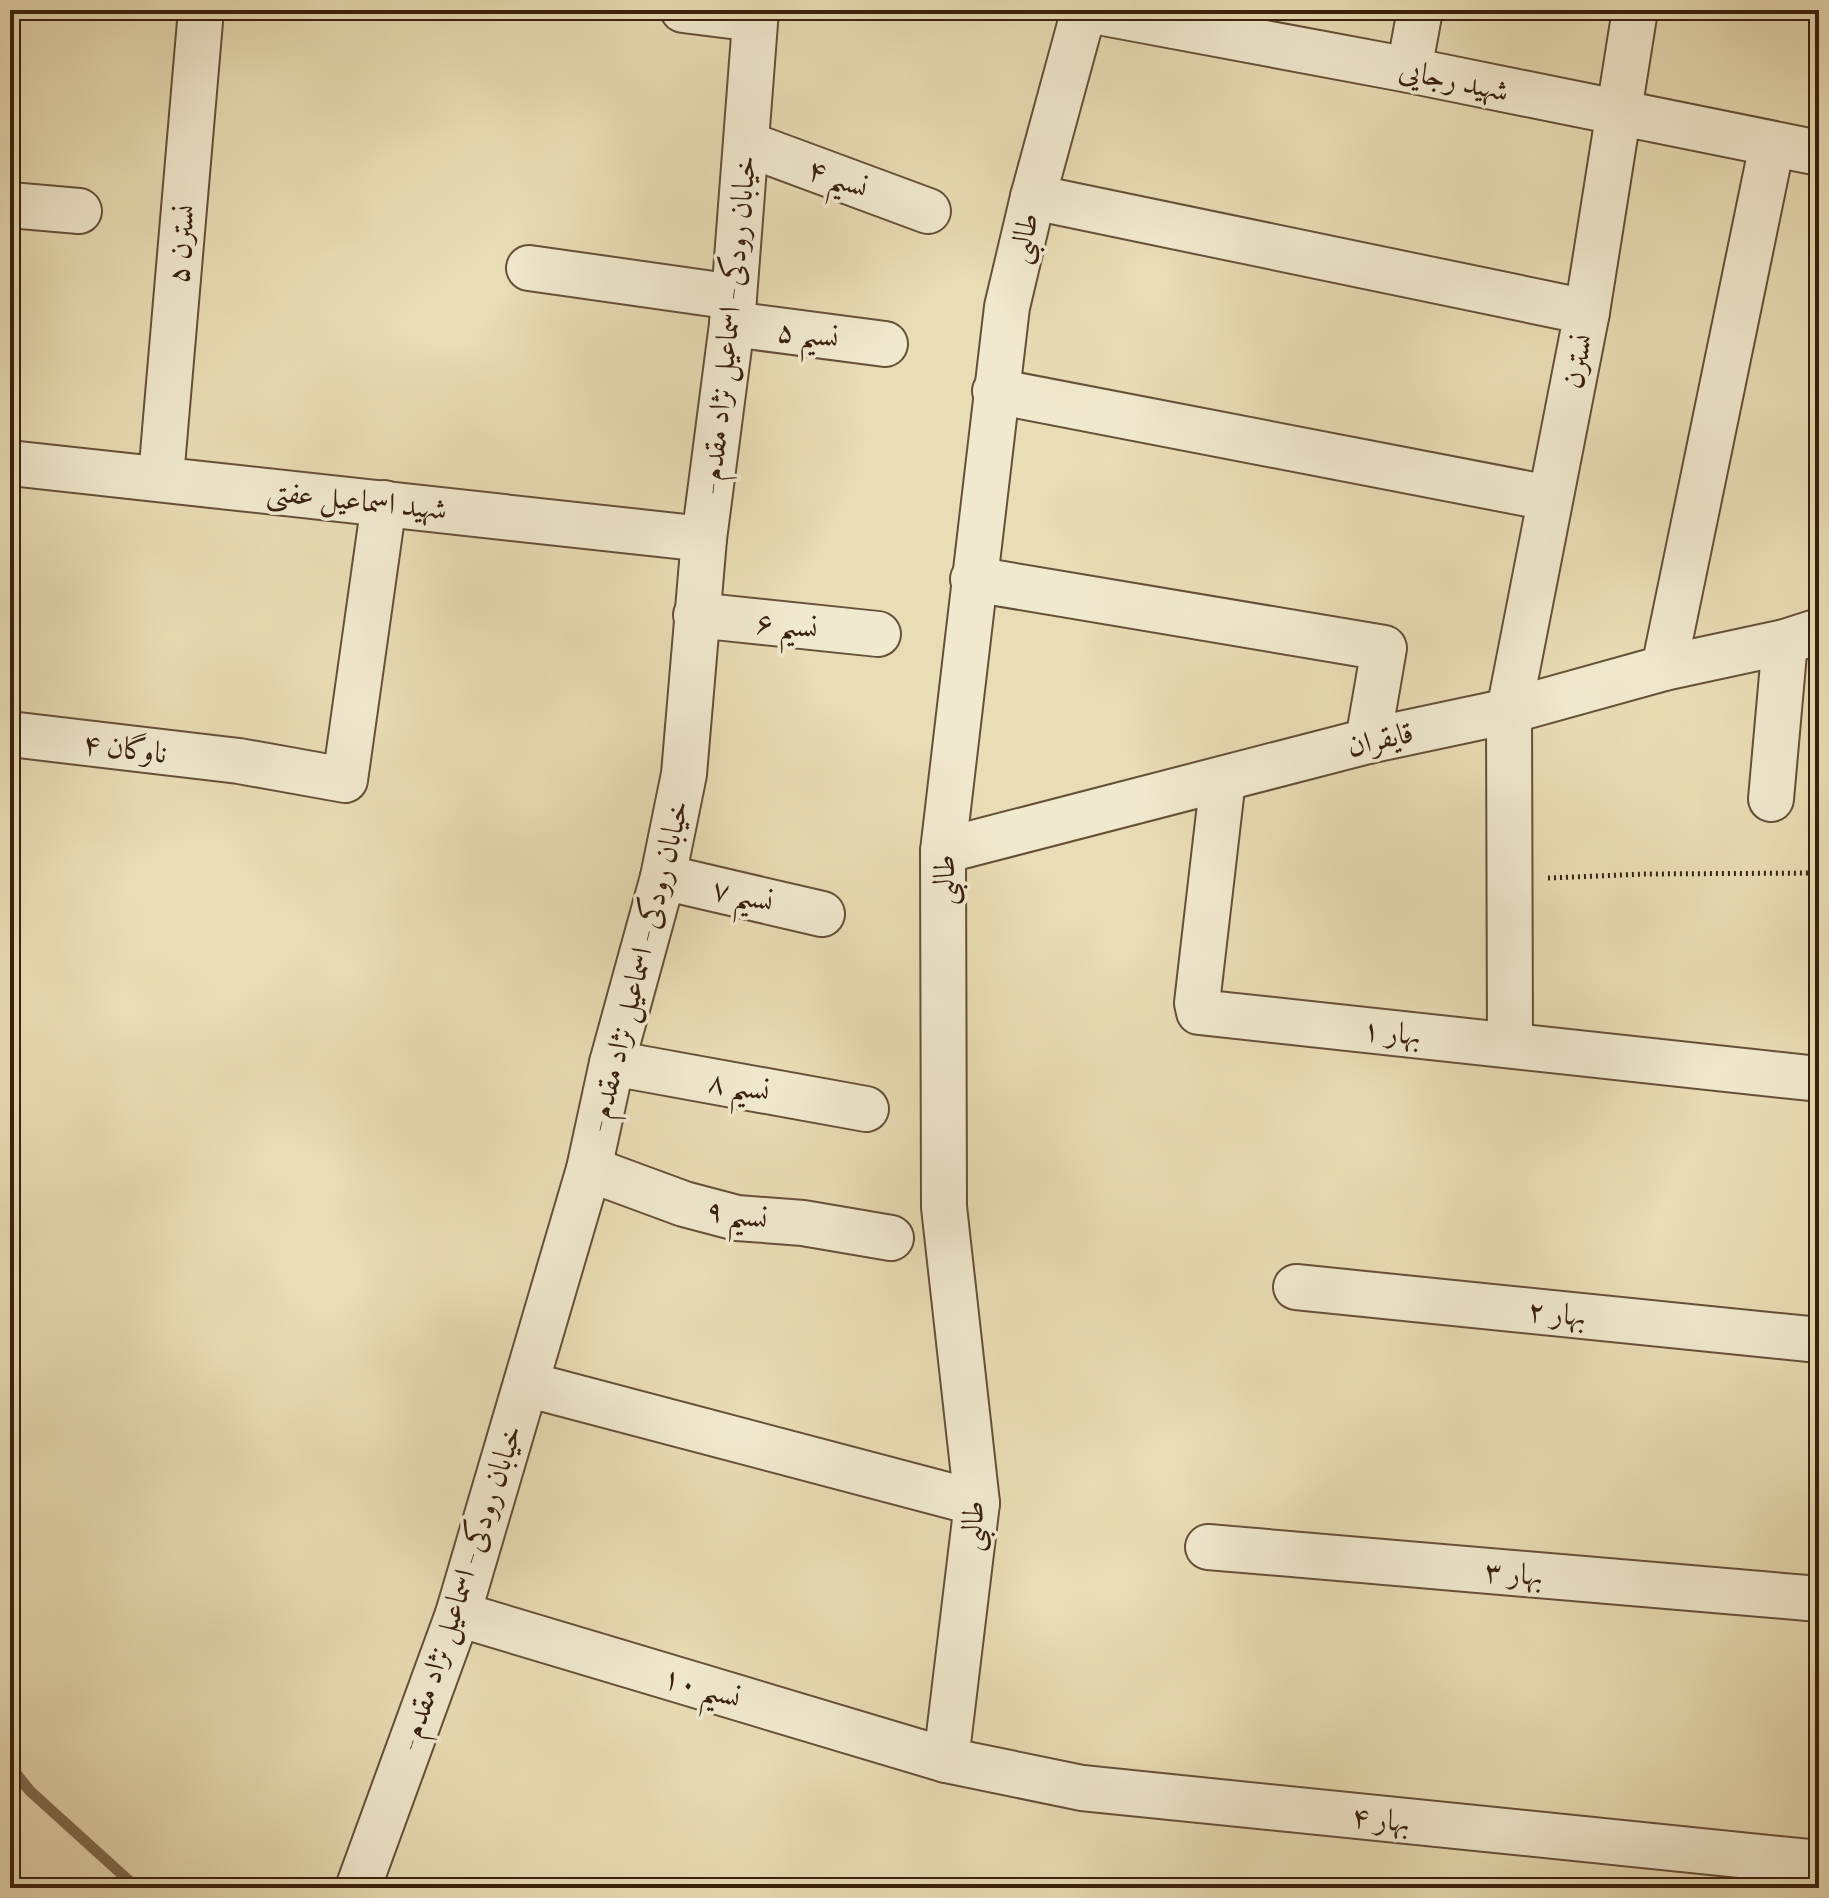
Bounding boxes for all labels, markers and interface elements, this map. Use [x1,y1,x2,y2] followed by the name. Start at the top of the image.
[1396,52,1512,111] street label: شهید رجایی
[799,151,873,216] street label: نسیم ۴
[691,153,772,497] street label: - خیابان رودکی - اسماعیل نژاد مقدم
[161,203,202,285] street label: نسترن ۵
[1001,209,1052,268] street label: طالبی
[774,313,841,367] street label: نسیم ۵
[1555,331,1600,391] street label: نسترن
[265,474,449,531] street label: شهید اسماعیل عفتی
[753,605,820,657] street label: نسیم ۶
[1344,715,1417,765] street label: قایقران
[81,725,169,771] street label: ناوگان ۴
[578,796,704,1138] street label: - خیابان رودکی - اسماعیل نژاد مقدم
[927,855,968,905] street label: طالبی
[706,871,777,930] street label: نسیم ۷
[1361,1012,1423,1054] street label: بهار ۱
[703,1064,773,1120] street label: نسیم ۸
[701,1192,771,1248] street label: نسیم ۹
[1526,1293,1588,1335] street label: بهار ۲
[389,1420,537,1758] street label: - خیابان رودکی - اسماعیل نژاد مقدم
[953,1499,998,1553] street label: طالبی
[1483,1554,1545,1594] street label: بهار ۳
[655,1659,745,1726] street label: نسیم ۱۰
[1350,1799,1412,1841] street label: بهار ۴

